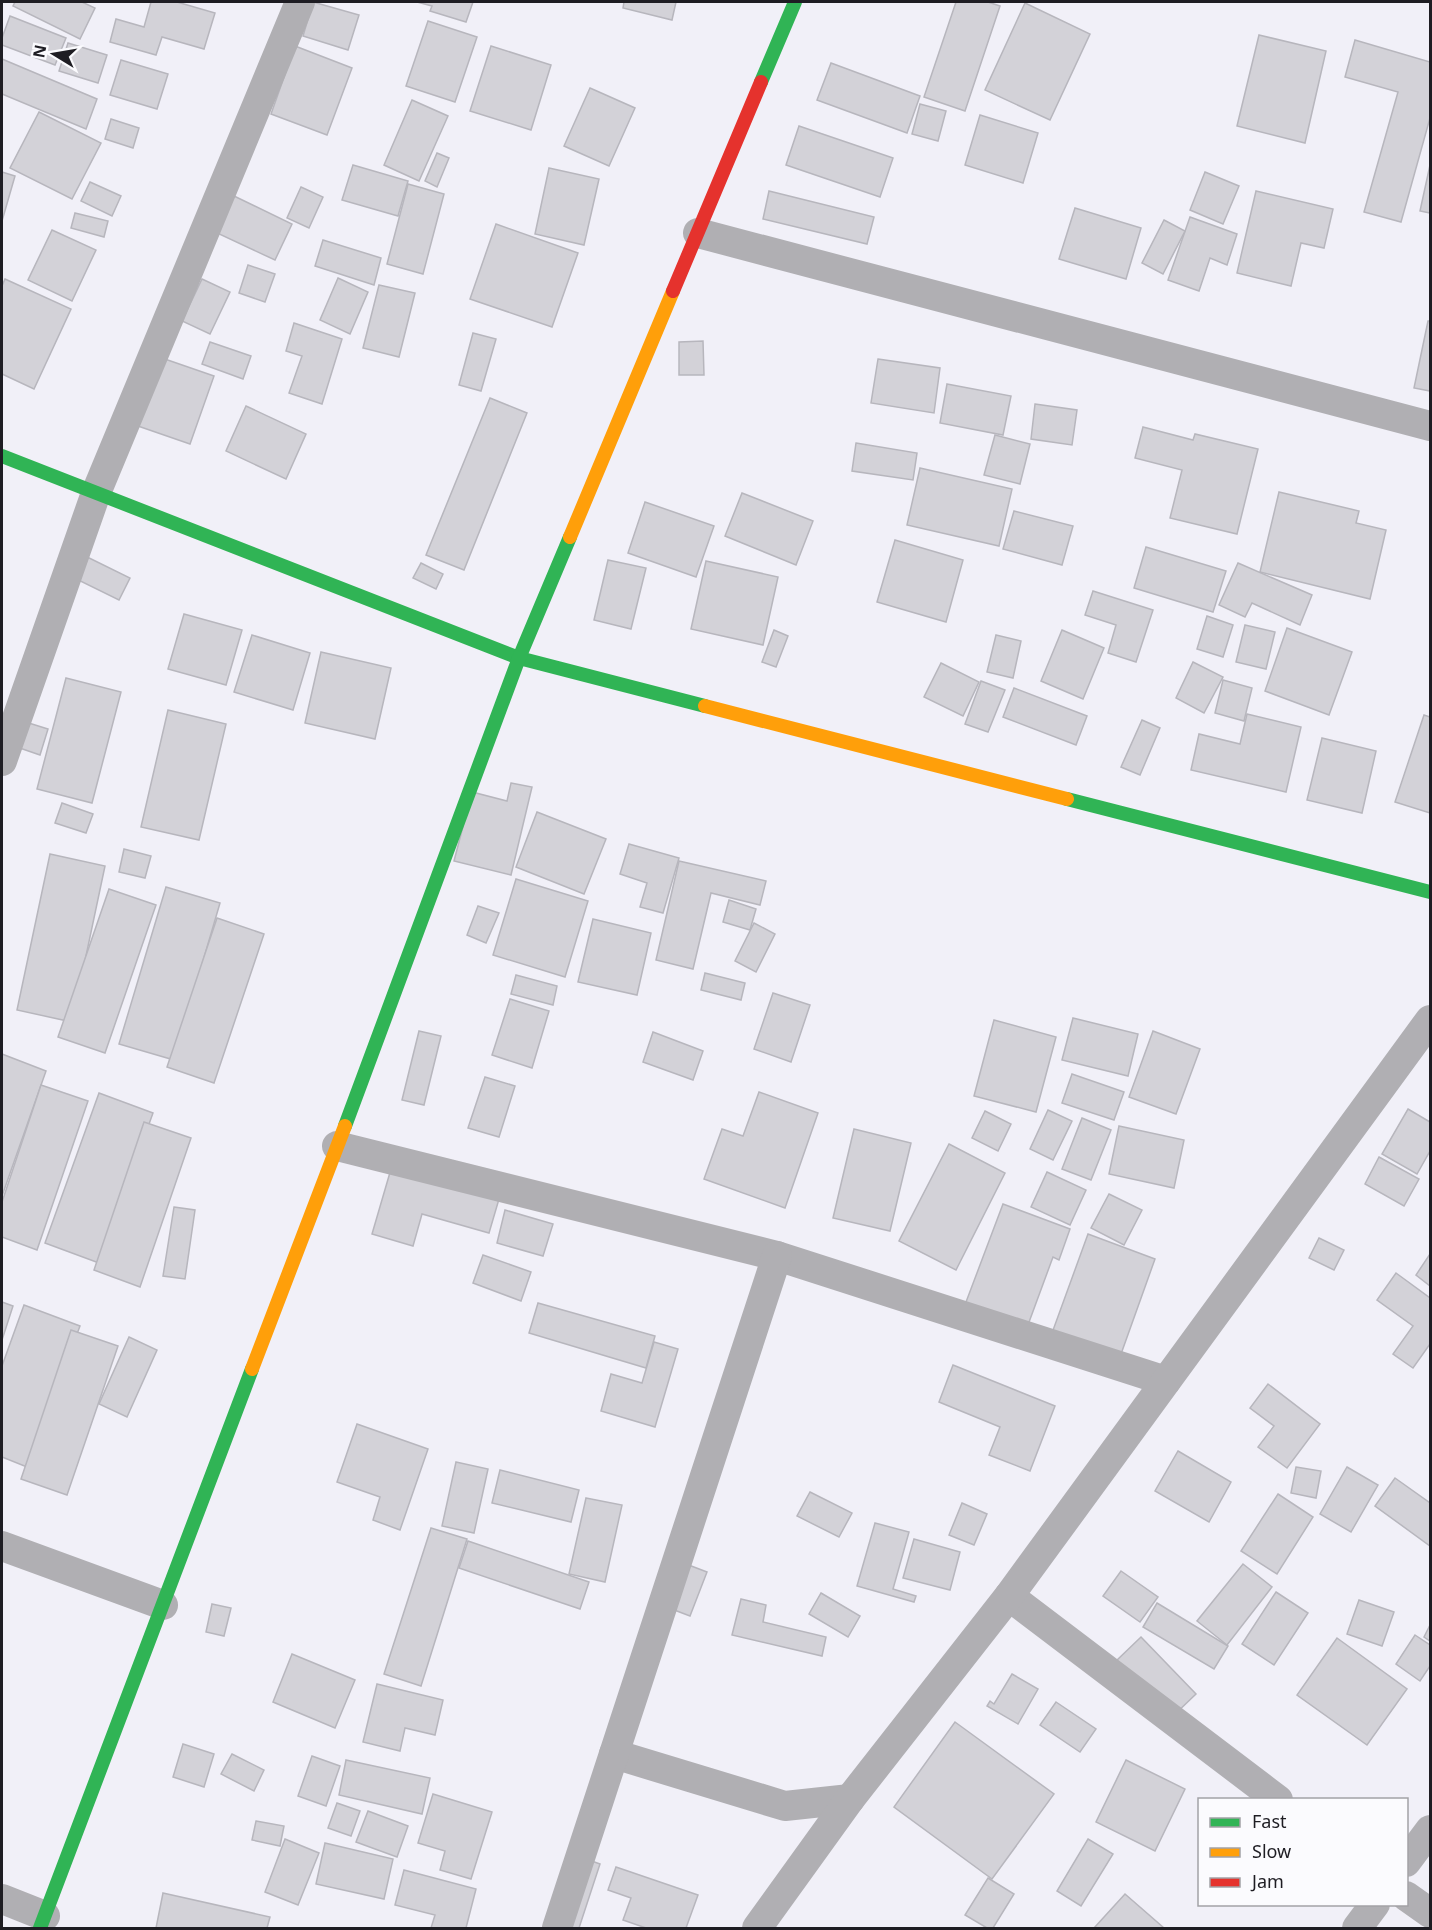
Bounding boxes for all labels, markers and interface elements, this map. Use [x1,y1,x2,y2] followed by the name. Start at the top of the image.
[24,24,84,84] north arrow
[27,43,51,60] text: N
[1198,1798,1408,1906] legend
[1252,1809,1287,1833] text: Fast
[1252,1839,1291,1863] text: Slow
[1250,1869,1284,1893] text: Jam

